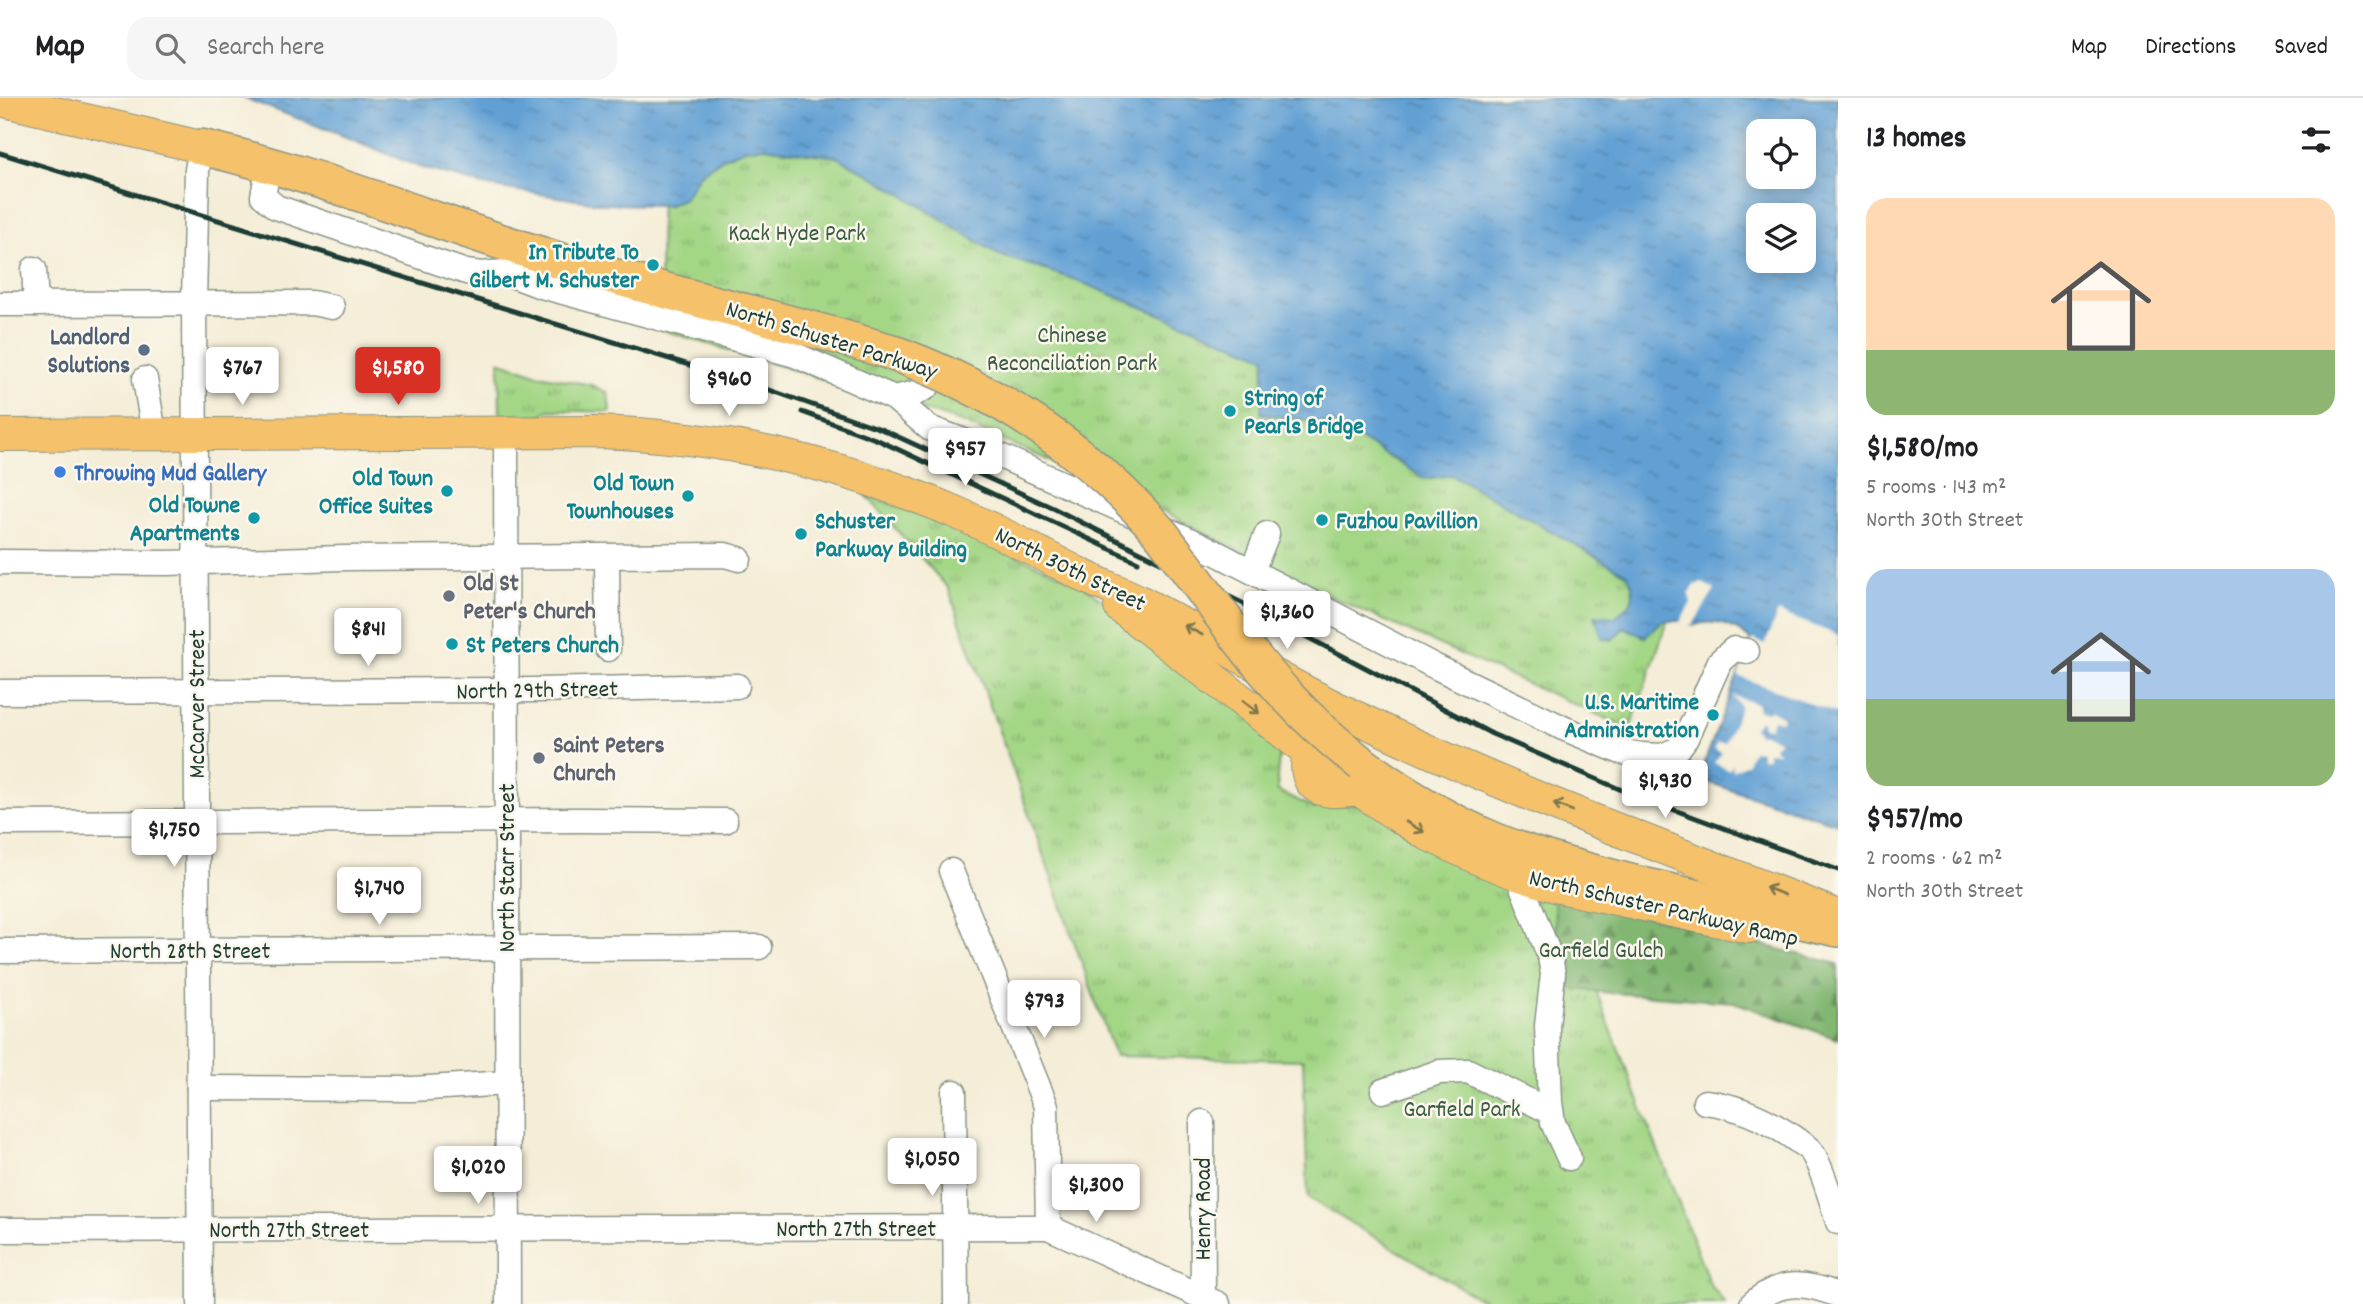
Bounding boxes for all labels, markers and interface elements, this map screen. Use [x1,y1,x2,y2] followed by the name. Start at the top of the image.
[127,17,617,80] search box
[35,25,85,72] text: Map
[151,29,189,67] icon: search
[207,30,325,67] text: Search here
[2071,31,2107,65] text: Map
[2145,31,2236,65] text: Directions
[2274,31,2328,65] text: Saved
[1746,119,1816,273] map controls
[1746,119,1816,189] button: locate
[1866,119,1966,162] text: 13 homes
[2297,121,2335,159] icon: filters
[1746,203,1816,273] button: layers
[728,218,866,252] park label: Kack Hyde Park
[469,237,640,299] place label: In Tribute To Gilbert M. Schuster
[2038,243,2164,369] icon: home
[645,257,661,273] marker: In Tribute To Gilbert M. Schuster
[721,294,942,391] street label: North Schuster Parkway
[987,320,1157,382] park label: Chinese Reconciliation Park
[48,322,130,384] place label: Landlord Solutions
[136,342,152,358] marker: Landlord Solutions
[201,348,283,407] pin: $767
[341,348,455,407] pin: $1,580
[222,353,262,386] text: $767
[371,353,425,386] text: $1,580
[688,358,770,418] pin: $960
[706,364,752,397] text: $960
[1244,383,1364,445] place label: String of Pearls Bridge
[1222,403,1238,419] marker: String of Pearls Bridge
[924,428,1006,488] pin: $957
[1866,429,1978,472] text: $1,580/mo
[944,434,986,467] text: $957
[74,458,268,492] place label: Throwing Mud Gallery
[319,463,433,525] place label: Old Town Office Suites
[52,464,68,480] marker: Throwing Mud Gallery
[567,468,674,530] place label: Old Town Townhouses
[1866,472,2006,505] text: 5 rooms · 143 m²
[439,483,455,499] marker: Old Town Office Suites
[680,488,696,504] marker: Old Town Townhouses
[130,490,240,552] place label: Old Towne Apartments
[1866,505,2023,538] text: North 30th Street
[815,506,967,568] place label: Schuster Parkway Building
[1336,506,1478,540] place label: Fuzhou Pavillion
[246,510,262,526] marker: Old Towne Apartments
[1314,512,1330,528] marker: Fuzhou Pavillion
[988,519,1151,622] street label: North 30th Street
[793,526,809,542] marker: Schuster Parkway Building
[463,568,596,630] place label: Old St Peter's Church
[441,588,457,604] marker: Old St Peter's Church
[1230,592,1344,651] pin: $1,360
[1259,597,1315,630] text: $1,360
[327,608,409,668] pin: $841
[350,614,386,647] text: $841
[2038,614,2164,740] icon: home
[1183,623,1204,636] one-way arrow
[182,629,216,779] street label: McCarver Street
[466,630,619,664] place label: St Peters Church
[444,636,460,652] marker: St Peters Church
[456,674,618,710] street label: North 29th Street
[1564,687,1699,749] place label: U.S. Maritime Administration
[1242,700,1260,715] one-way arrow
[1705,707,1721,723] marker: U.S. Maritime Administration
[553,730,665,792] place label: Saint Peters Church
[531,750,547,766] marker: Saint Peters Church
[1608,760,1722,820] pin: $1,930
[1638,766,1692,799] text: $1,930
[492,783,526,953] street label: North Starr Street
[1553,800,1574,813] one-way arrow
[1866,800,1963,843] text: $957/mo
[117,810,231,869] pin: $1,750
[147,815,201,848] text: $1,750
[1405,820,1425,834] one-way arrow
[1866,843,2002,876] text: 2 rooms · 62 m²
[1525,862,1801,957] street label: North Schuster Parkway Ramp
[322,868,436,927] pin: $1,740
[353,873,405,906] text: $1,740
[1866,876,2023,909] text: North 30th Street
[1764,884,1786,897] one-way arrow
[1538,935,1664,969] park label: Garfield Gulch
[110,936,270,970] street label: North 28th Street
[1003,981,1085,1040] pin: $793
[1023,986,1065,1019] text: $793
[1403,1094,1521,1128] park label: Garfield Park
[875,1138,989,1198] pin: $1,050
[904,1144,960,1177] text: $1,050
[421,1146,535,1206] pin: $1,020
[450,1152,506,1185] text: $1,020
[1188,1158,1222,1260] street label: Henry Road
[1039,1164,1153,1224] pin: $1,300
[1068,1170,1124,1203] text: $1,300
[776,1214,936,1248] street label: North 27th Street
[209,1215,369,1249] street label: North 27th Street

